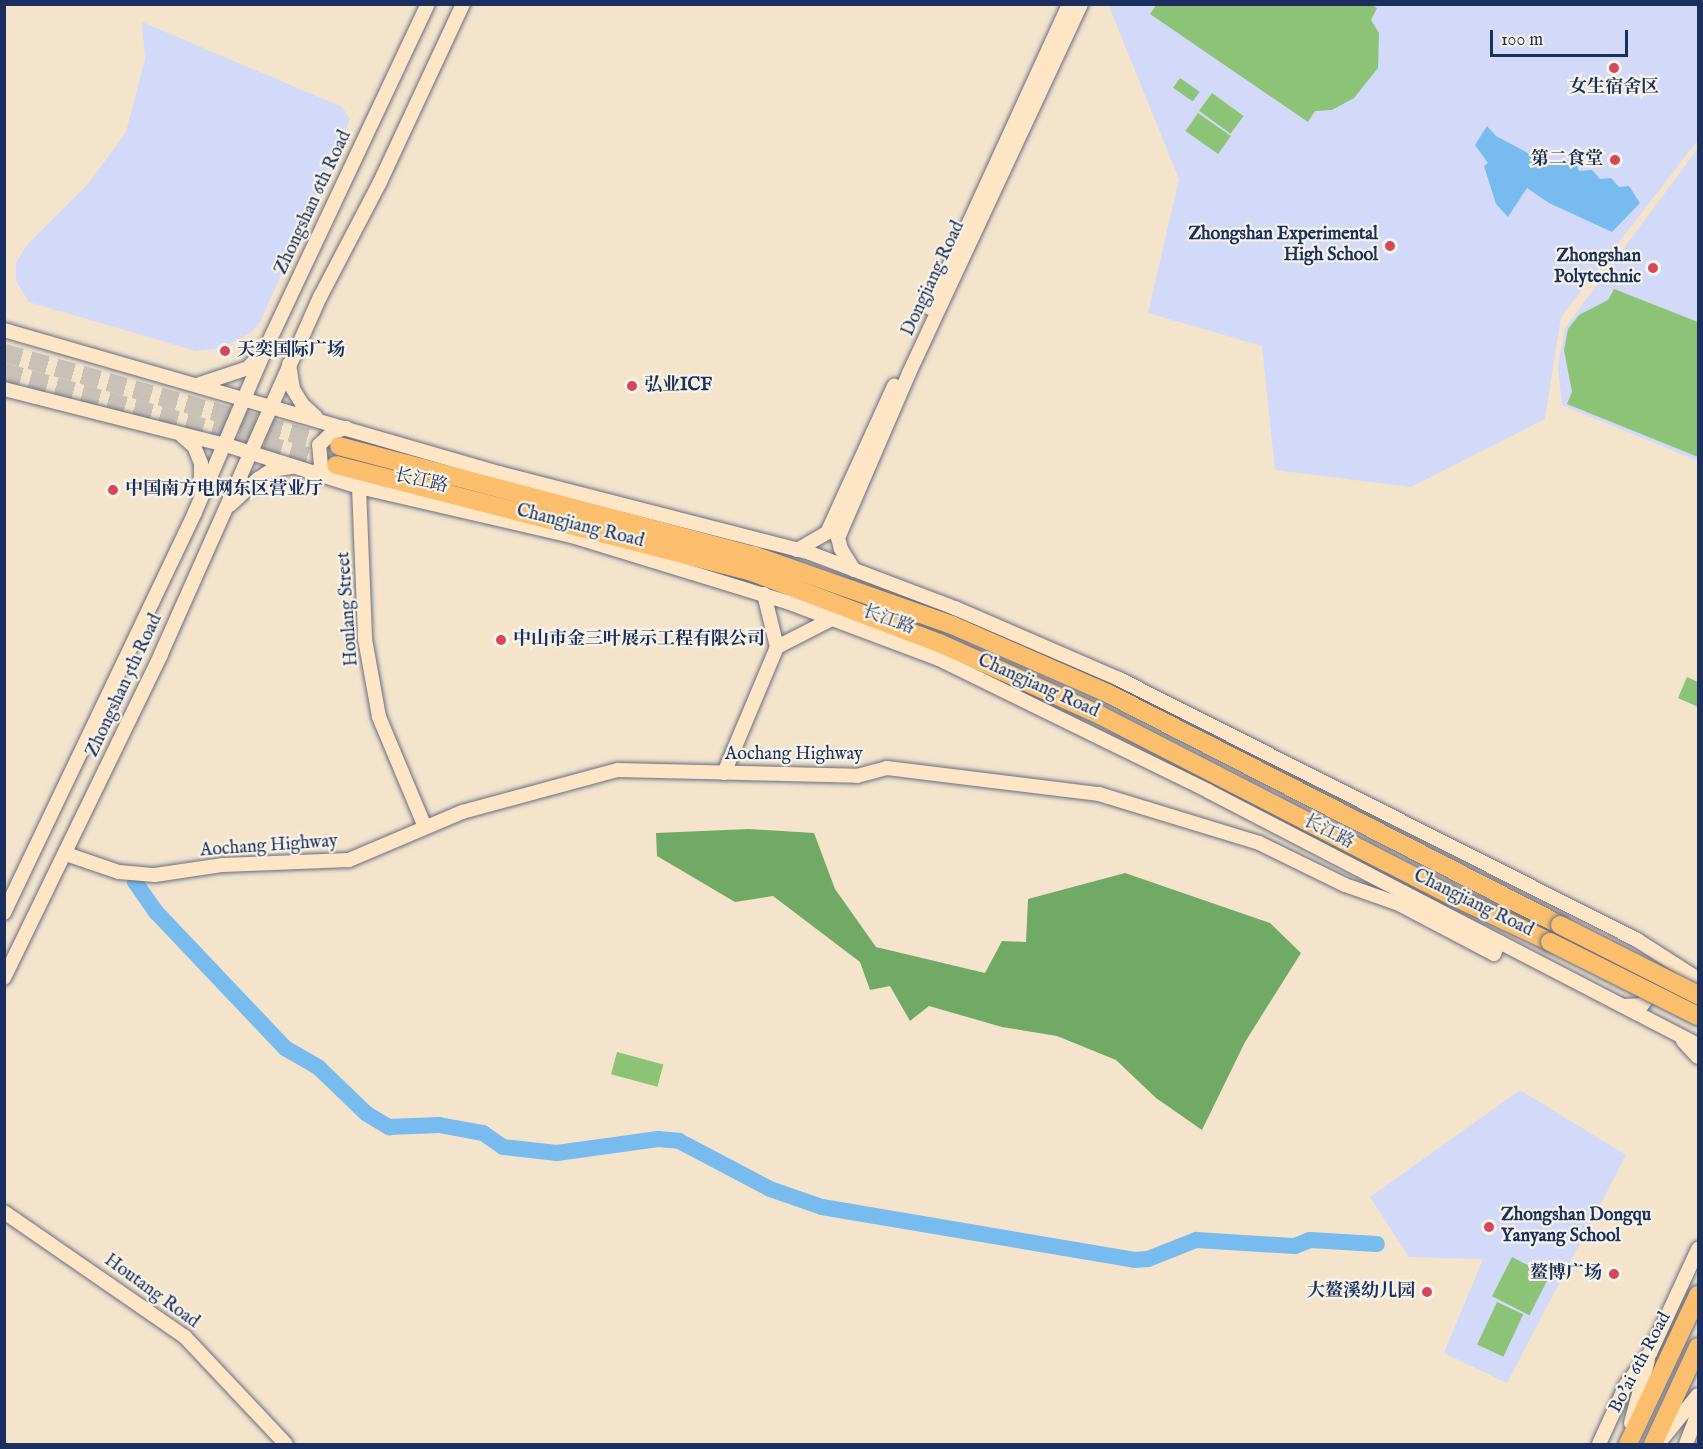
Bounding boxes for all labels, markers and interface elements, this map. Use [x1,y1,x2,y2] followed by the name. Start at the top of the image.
[1493,18,1631,56] scale bar
[1501,29,1543,52] text: 100 m
[1607,61,1621,75] marker: 女生宿舍区
[1569,77,1659,99] place label: 女生宿舍区
[271,128,357,278] street label: Zhongshan 6th Road
[1531,149,1603,171] place label: 第二食堂
[1608,153,1622,167] marker: 第二食堂
[898,218,970,340] street label: Dongjiang Road
[1188,225,1378,268] place label: Zhongshan Experimental High School
[1383,239,1397,253] marker: Zhongshan Experimental High School
[1554,247,1641,290] place label: Zhongshan Polytechnic
[1646,261,1660,275] marker: Zhongshan Polytechnic
[237,340,345,362] place label: 天奕国际广场
[218,344,232,358] marker: 天奕国际广场
[644,375,712,397] place label: 弘业ICF
[625,379,639,393] marker: 弘业ICF
[392,465,450,499] street label: 长江路
[125,479,323,501] place label: 中国南方电网东区营业厅
[106,483,120,497] marker: 中国南方电网东区营业厅
[514,501,646,553] street label: Changjiang Road
[334,551,364,667] street label: Houlang Street
[859,602,917,640] street label: 长江路
[82,611,168,761] street label: Zhongshan 5th Road
[513,629,765,651] place label: 中山市金三叶展示工程有限公司
[494,633,508,647] marker: 中山市金三叶展示工程有限公司
[974,651,1102,723] street label: Changjiang Road
[725,744,863,766] street label: Aochang Highway
[1299,811,1357,855] street label: 长江路
[199,831,339,863] street label: Aochang Highway
[1410,866,1536,942] street label: Changjiang Road
[1501,1206,1651,1248] place label: Zhongshan Dongqu Yanyang School
[1482,1220,1496,1234] marker: Zhongshan Dongqu Yanyang School
[99,1250,203,1334] street label: Houtang Road
[1530,1263,1602,1285] place label: 鳌博广场
[1607,1267,1621,1281] marker: 鳌博广场
[1307,1281,1415,1303] place label: 大鳌溪幼儿园
[1420,1285,1434,1299] marker: 大鳌溪幼儿园
[1605,1309,1677,1417] street label: Bo'ai 6th Road

